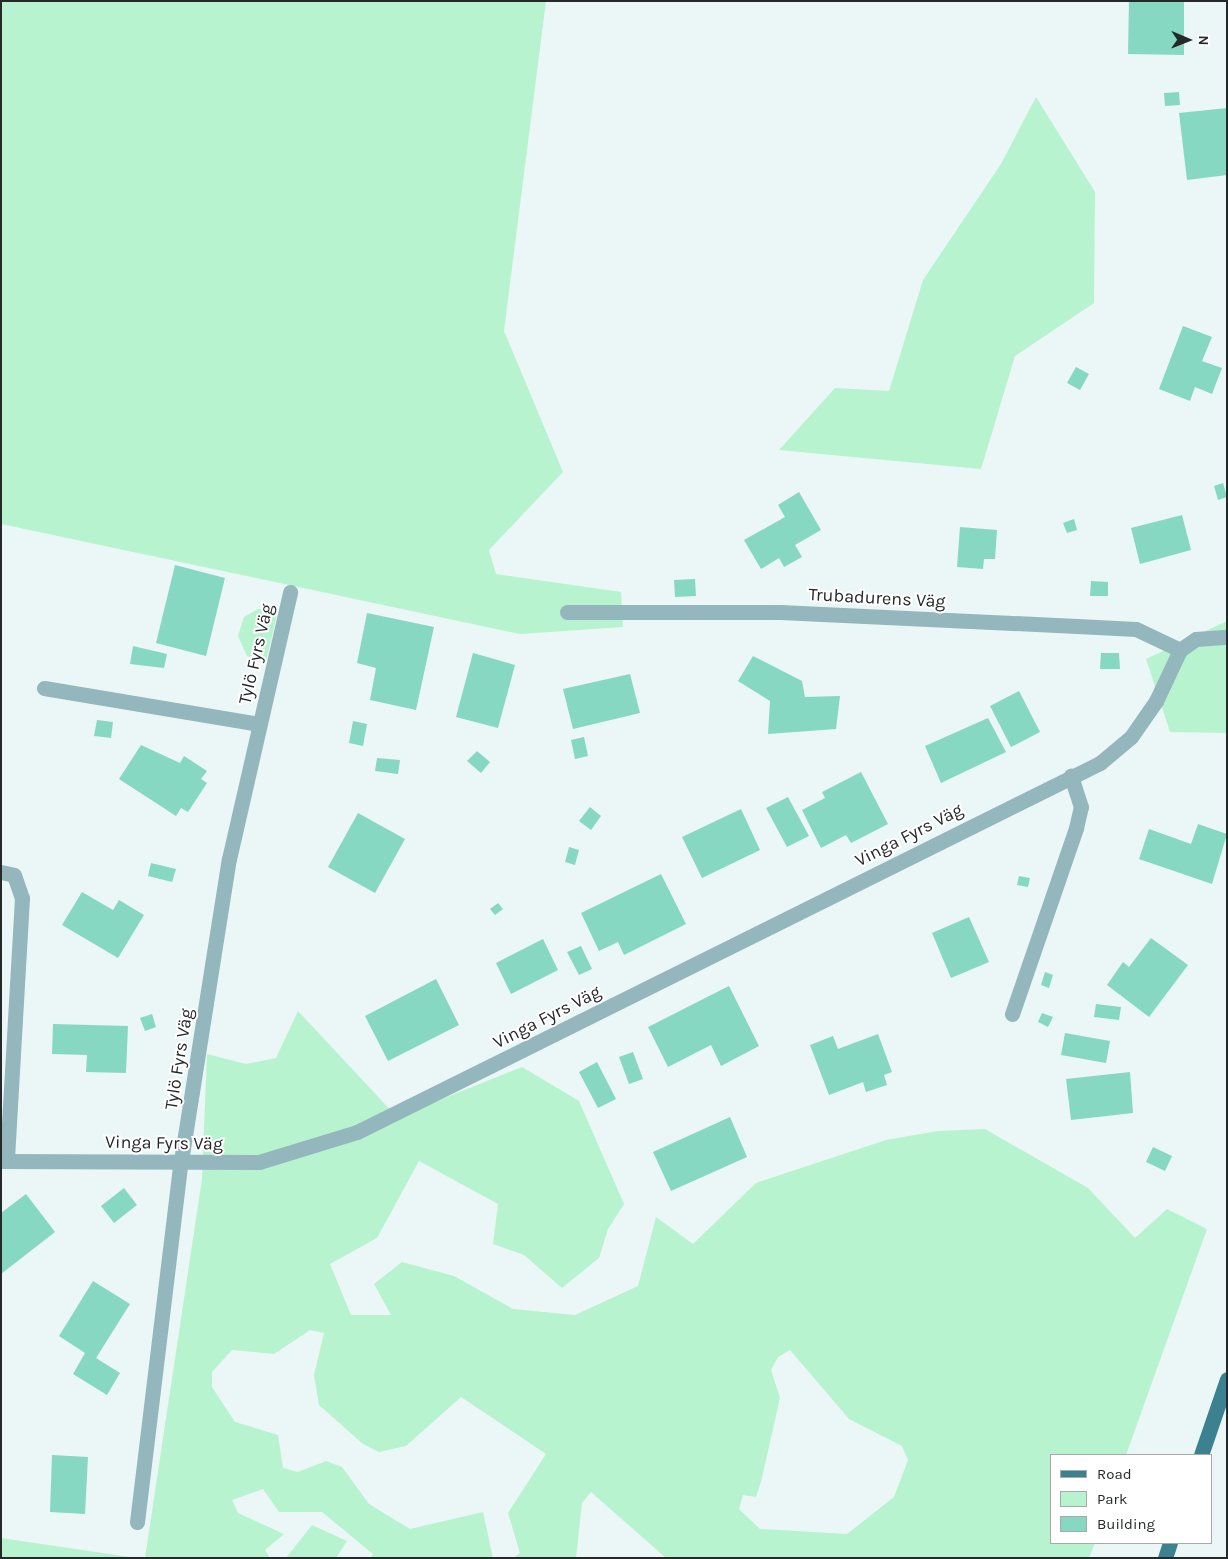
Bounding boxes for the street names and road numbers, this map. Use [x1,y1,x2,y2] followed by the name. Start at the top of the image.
[808,584,946,612] street label: Trubadurens Väg
[234,602,278,706] street label: Tylö Fyrs Väg
[852,799,966,871] street label: Vinga Fyrs Väg
[490,981,604,1053] street label: Vinga Fyrs Väg
[160,1007,198,1111] street label: Tylö Fyrs Väg
[105,1131,223,1155] street label: Vinga Fyrs Väg

